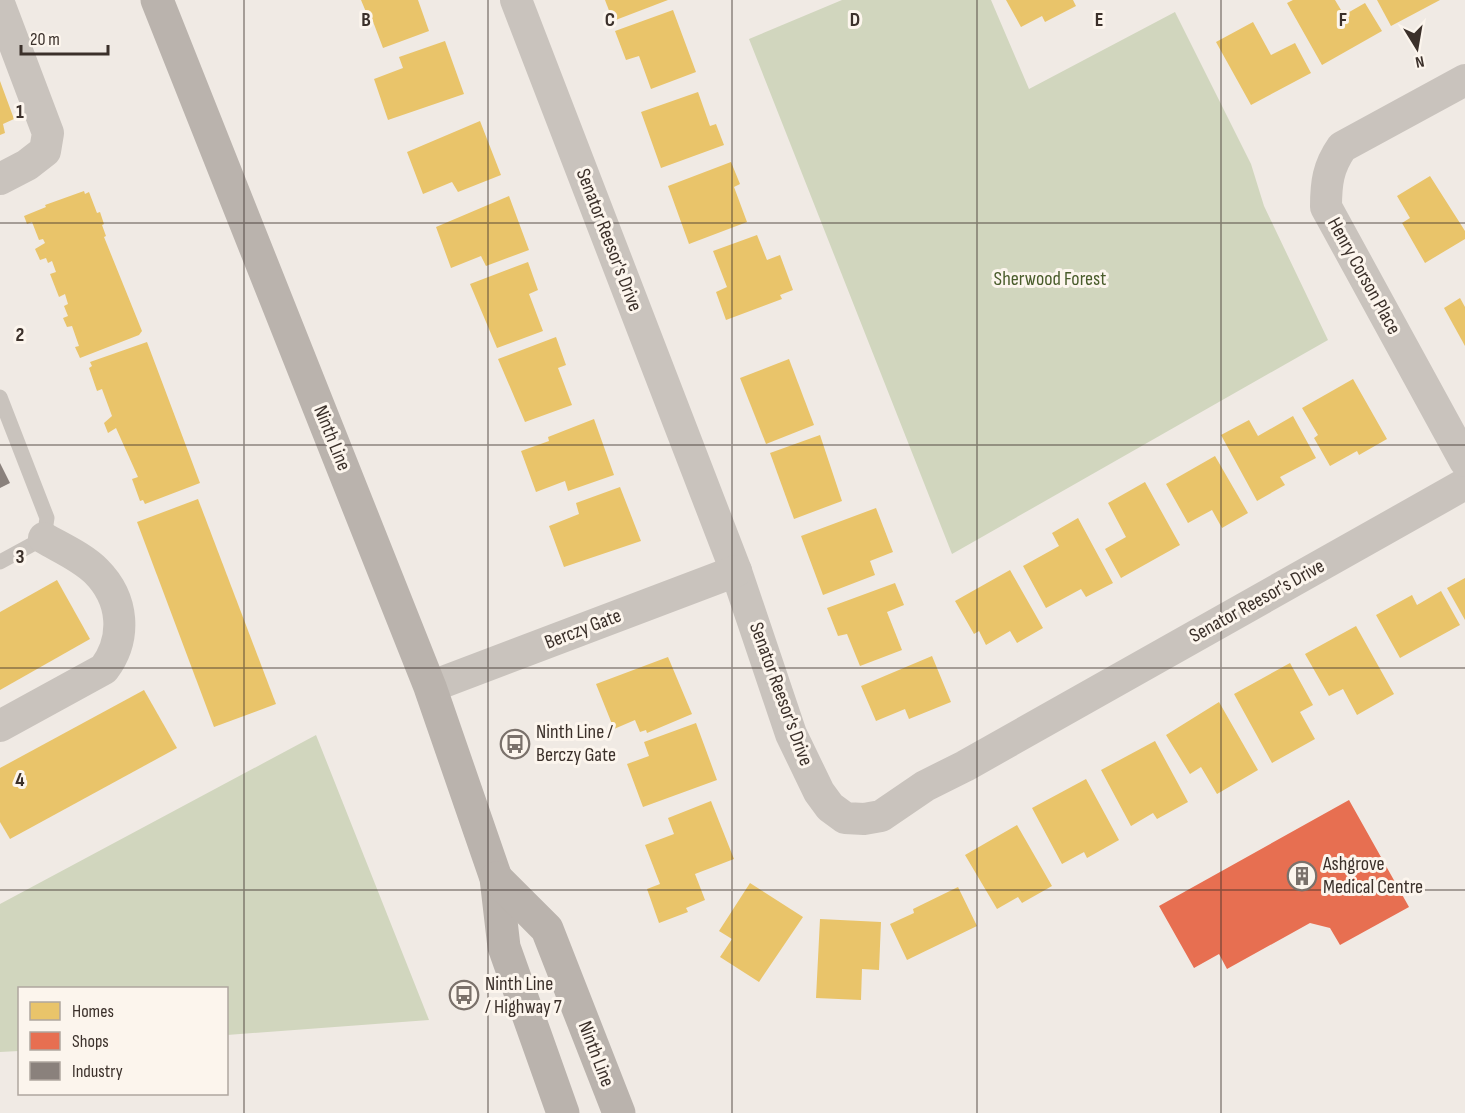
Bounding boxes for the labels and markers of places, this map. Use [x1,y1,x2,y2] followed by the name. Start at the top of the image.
[536,720,616,767] place label: Ninth Line / Berczy Gate
[499,728,531,760] bus stop icon: Ninth Line / Berczy Gate
[1322,852,1423,899] place label: Ashgrove Medical Centre
[1286,860,1318,892] building icon: Ashgrove Medical Centre
[485,972,562,1019] place label: Ninth Line / Highway 7
[448,979,480,1011] bus stop icon: Ninth Line / Highway 7

